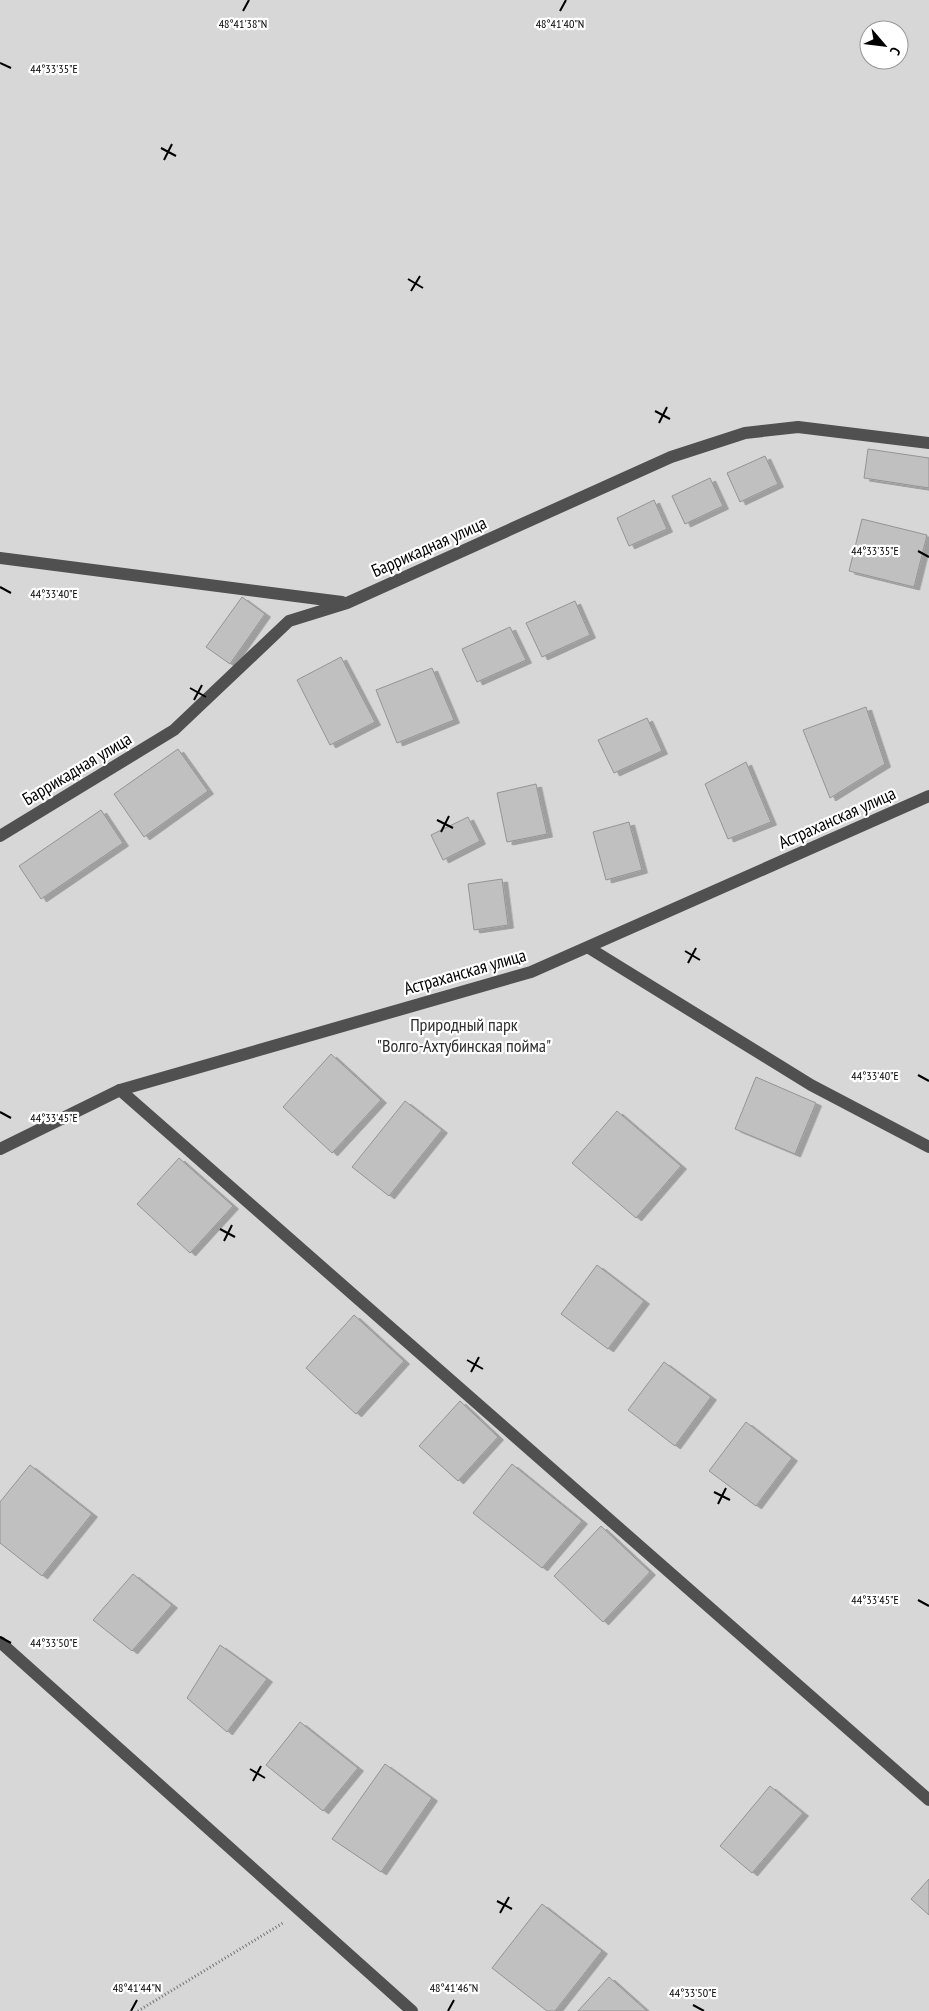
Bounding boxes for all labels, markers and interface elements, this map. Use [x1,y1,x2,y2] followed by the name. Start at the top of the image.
[219,16,267,31] text: 48°41'38"N
[536,16,584,31] text: 48°41'40"N
[859,20,909,70] north arrow
[886,44,905,59] text: С
[30,61,78,76] text: 44°33'35"E
[368,511,490,582] street label: Баррикадная улица
[851,543,899,558] text: 44°33'35"E
[30,586,78,601] text: 44°33'40"E
[18,727,136,810] street label: Баррикадная улица
[775,781,899,854] street label: Астраханская улица
[401,943,529,1000] street label: Астраханская улица
[377,1013,551,1057] park label: Природный парк "Волго-Ахтубинская пойма"
[851,1068,899,1083] text: 44°33'40"E
[30,1110,78,1125] text: 44°33'45"E
[851,1592,899,1607] text: 44°33'45"E
[30,1635,78,1650] text: 44°33'50"E
[113,1980,161,1995] text: 48°41'44"N
[430,1980,478,1995] text: 48°41'46"N
[669,1985,717,2000] text: 44°33'50"E

